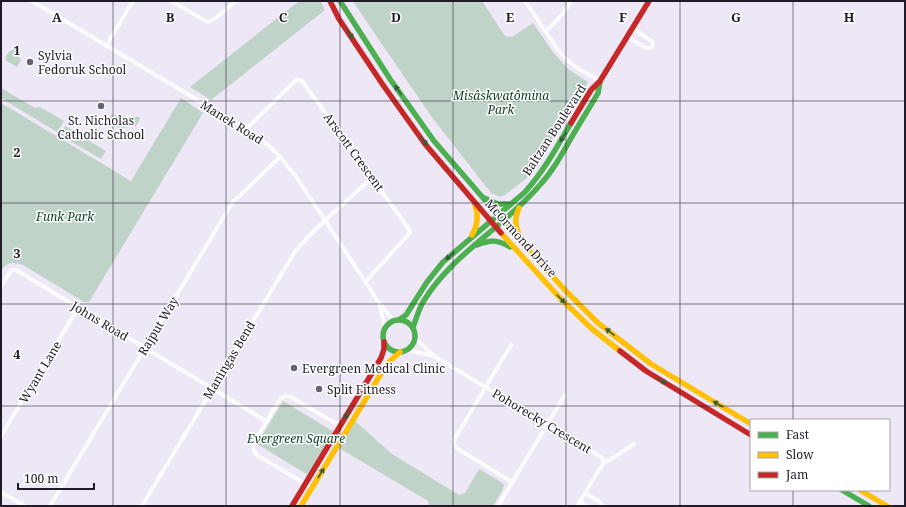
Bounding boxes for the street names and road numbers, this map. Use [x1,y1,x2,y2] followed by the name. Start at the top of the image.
[518,81,590,179] street label: Baltzan Boulevard
[197,96,267,148] street label: Manek Road
[320,109,388,195] street label: Arscott Crescent
[481,195,561,281] street label: McOrmond Drive
[134,293,182,358] street label: Rajput Way
[67,297,132,345] street label: Johns Road
[199,317,259,402] street label: Maningas Bend
[15,338,65,406] street label: Wyant Lane
[489,385,595,457] street label: Pohorecky Crescent

